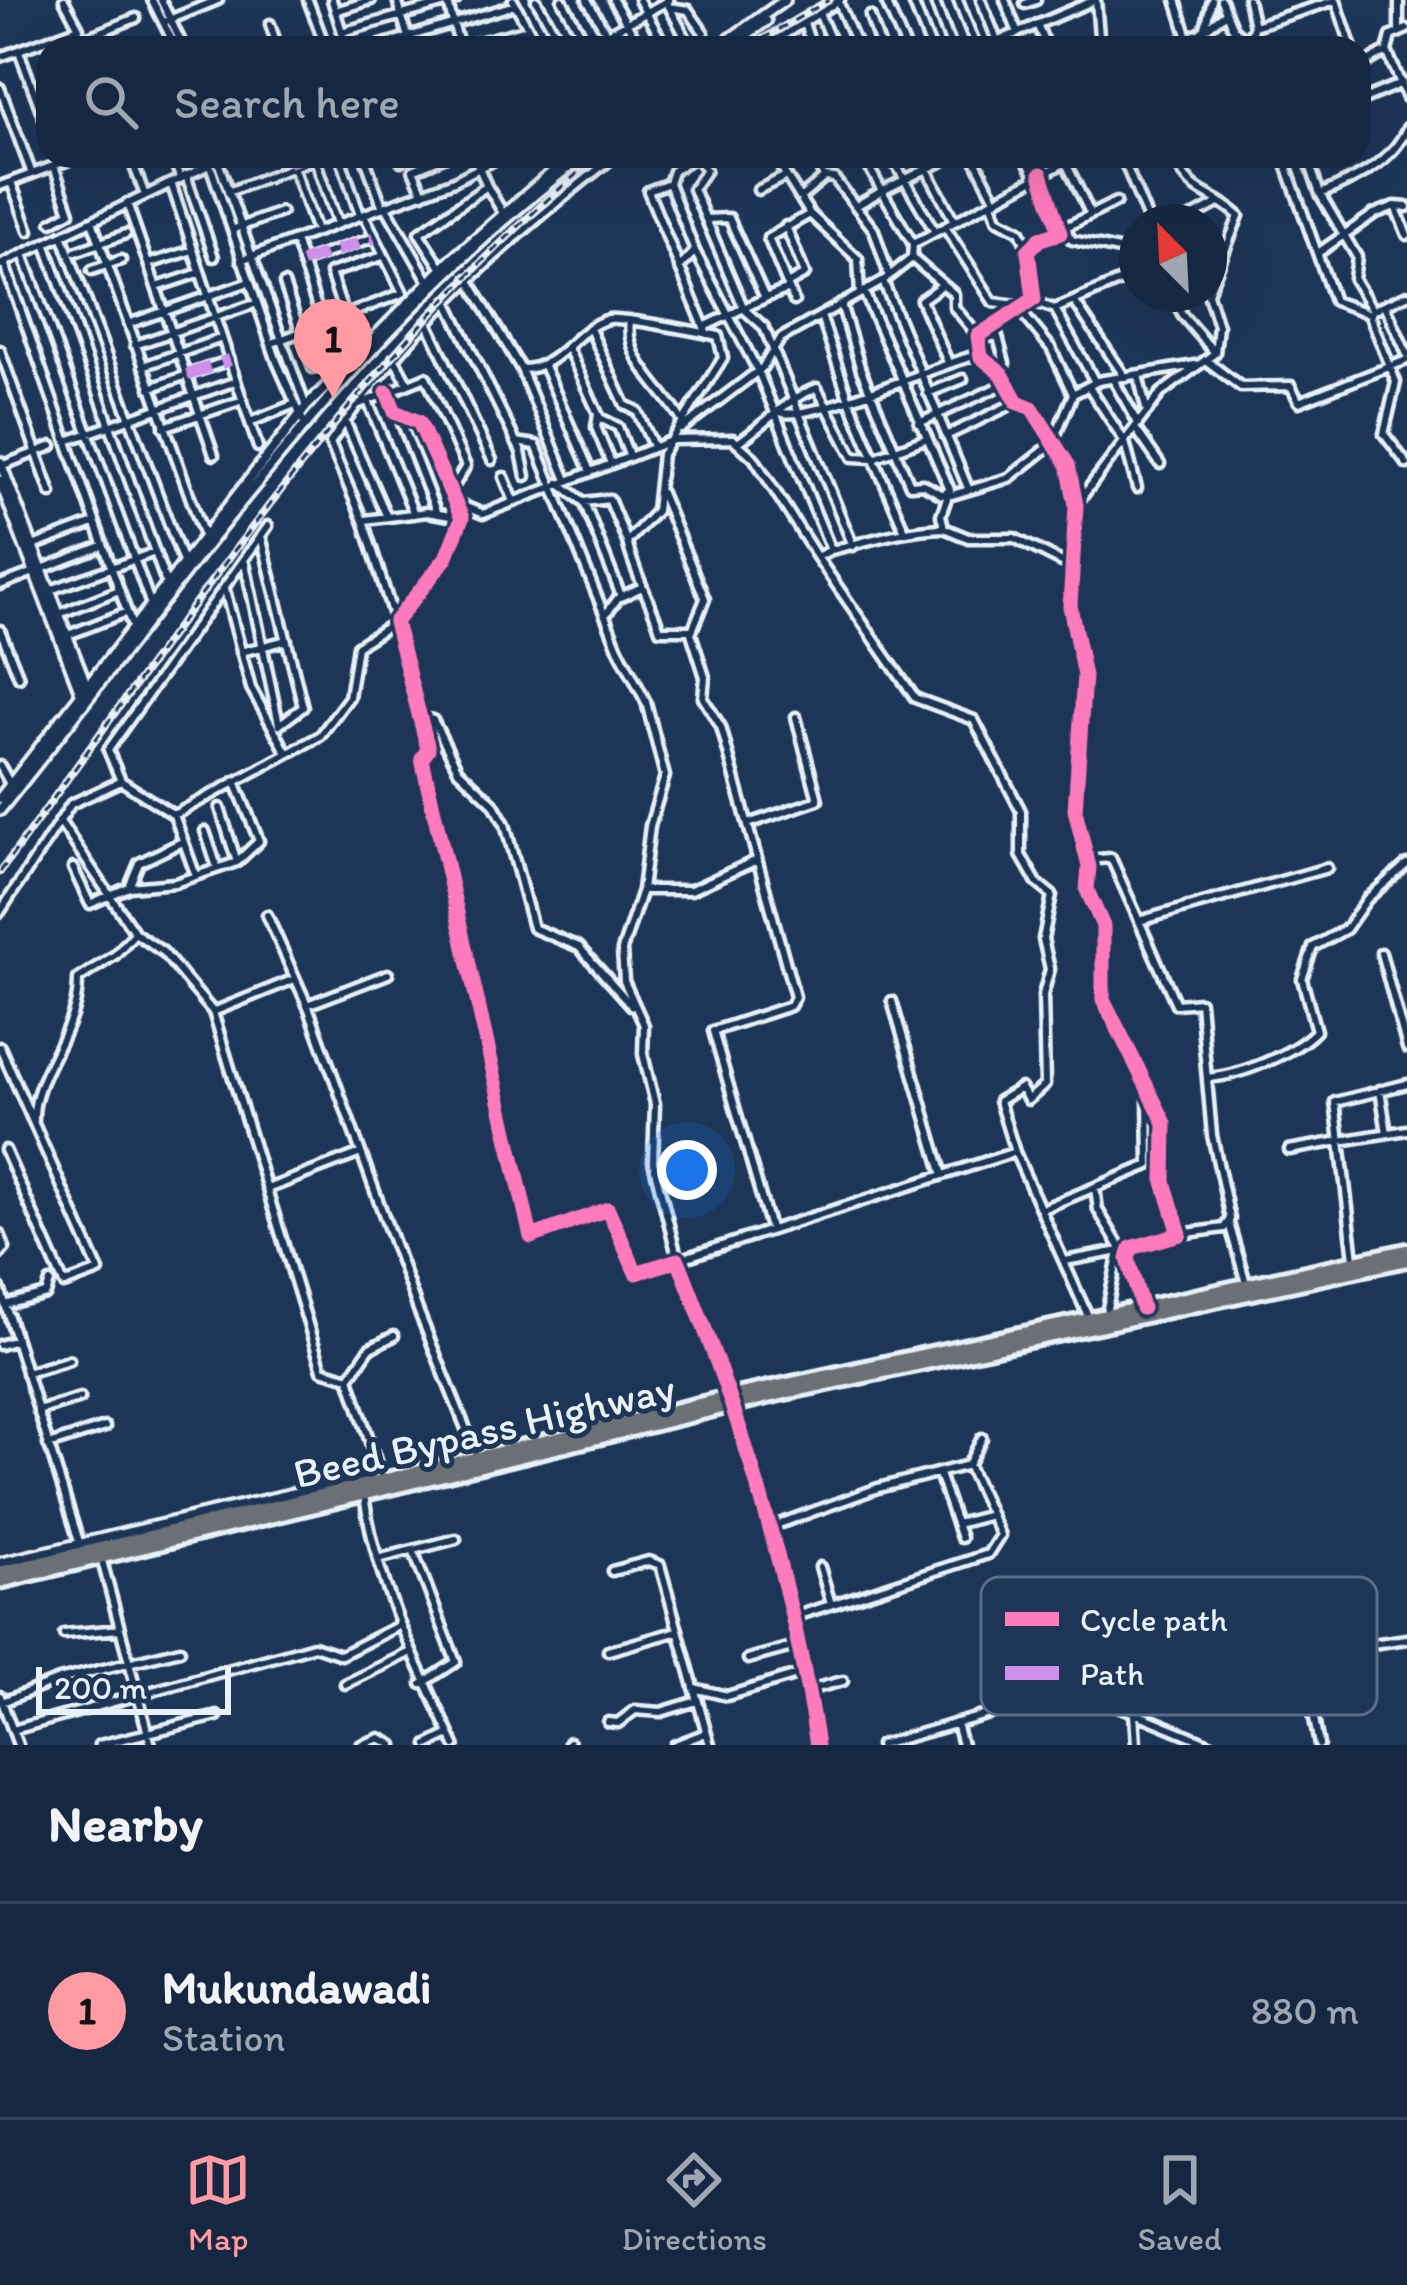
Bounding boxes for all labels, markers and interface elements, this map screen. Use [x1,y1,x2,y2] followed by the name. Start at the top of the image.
[36,36,1371,168] search box
[78,69,144,135] icon: search
[174,75,400,129] text: Search here
[1119,204,1227,312] north arrow
[294,299,372,398] pin: 1
[657,1140,717,1200] your location
[288,1362,680,1499] street label: Beed Bypass Highway
[981,1577,1377,1715] legend
[1080,1600,1228,1639] text: Cycle path
[1080,1654,1144,1693] text: Path
[36,1661,231,1714] scale bar
[54,1668,147,1707] text: 200 m
[48,1793,203,1854] text: Nearby
[162,1960,431,2014] text: Mukundawadi
[78,1987,96,2034] text: 1
[1251,1987,1359,2034] text: 880 m
[162,2014,285,2061] text: Station
[185,2147,251,2258] tab: Map
[622,2147,767,2258] tab: Directions
[1138,2147,1222,2258] tab: Saved

